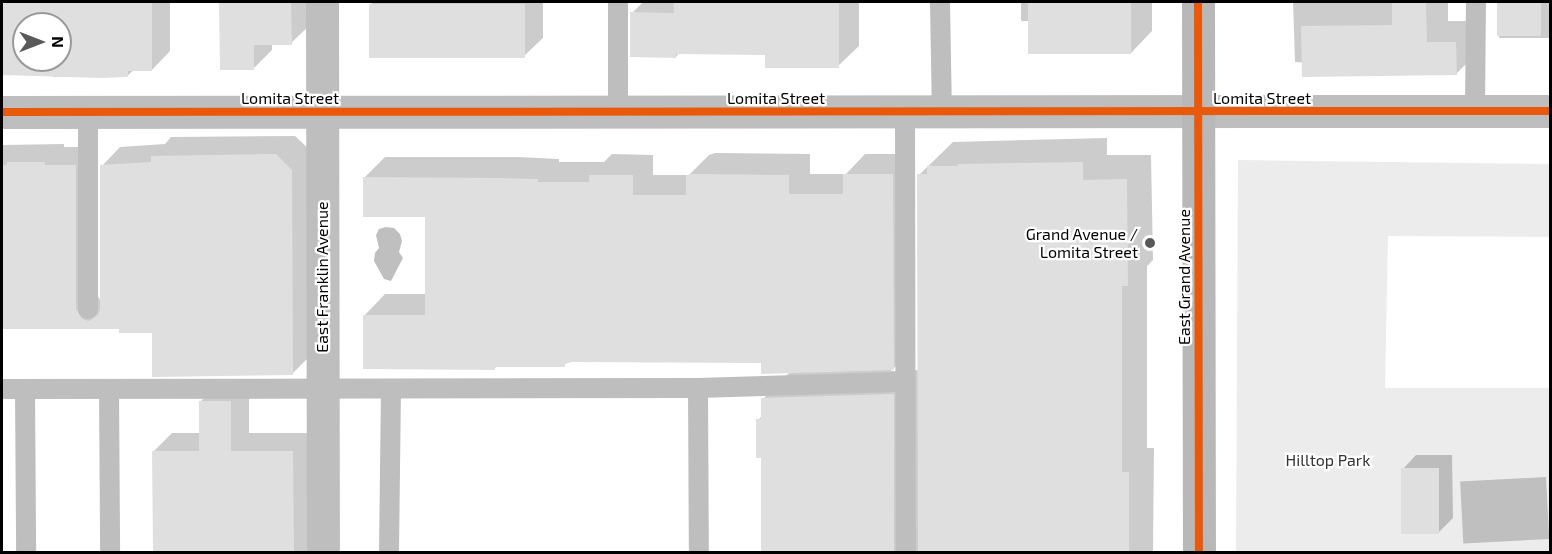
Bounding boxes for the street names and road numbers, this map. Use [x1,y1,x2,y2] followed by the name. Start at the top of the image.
[241,88,339,108] street label: Lomita Street
[727,88,825,108] street label: Lomita Street
[1213,88,1311,108] street label: Lomita Street
[312,201,332,353] street label: East Franklin Avenue
[1174,209,1194,345] street label: East Grand Avenue

